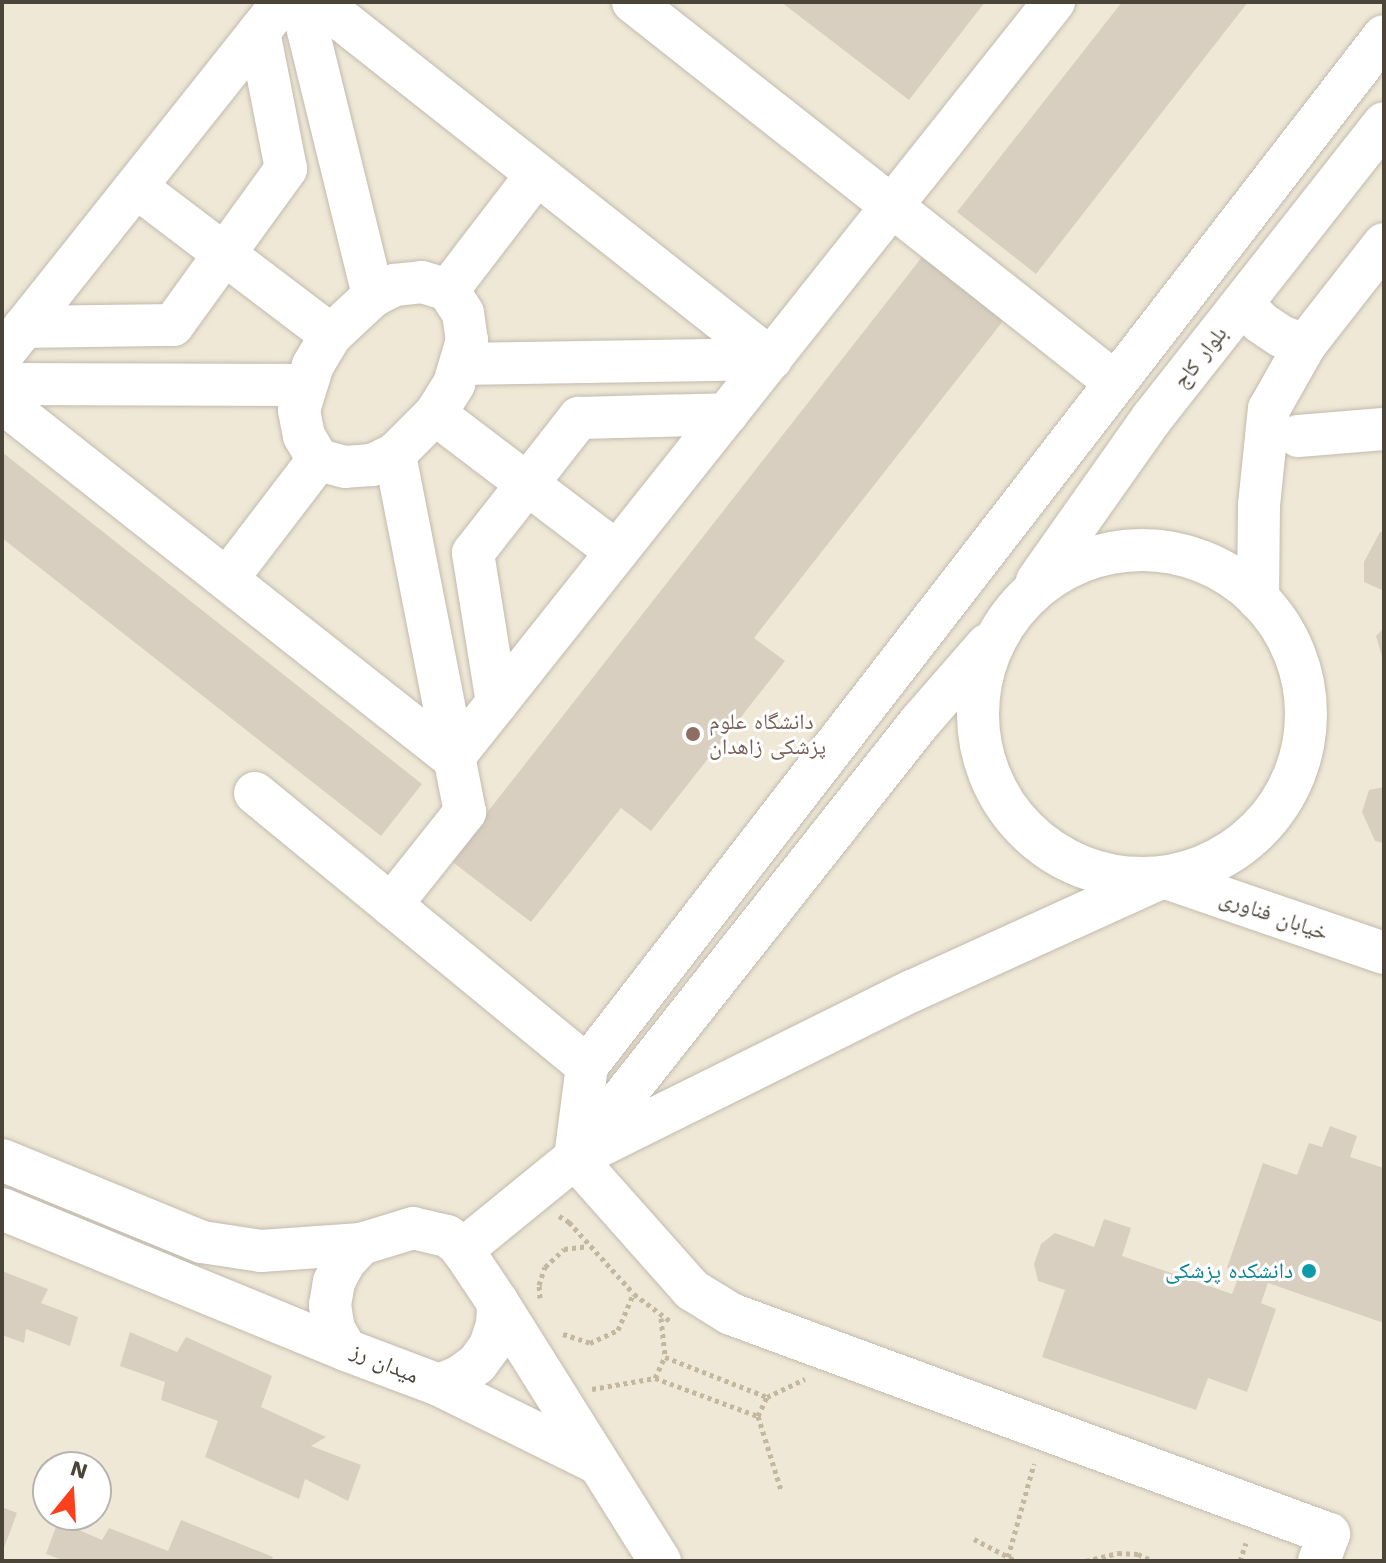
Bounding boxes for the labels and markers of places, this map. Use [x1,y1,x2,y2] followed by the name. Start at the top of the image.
[709,708,826,760] place label: دانشگاه علوم پزشکی زاهدان
[684,725,702,743] marker: دانشگاه علوم پزشکی زاهدان
[1165,1258,1293,1284] place label: دانشکده پزشکی
[1300,1262,1318,1280] marker: دانشکده پزشکی

